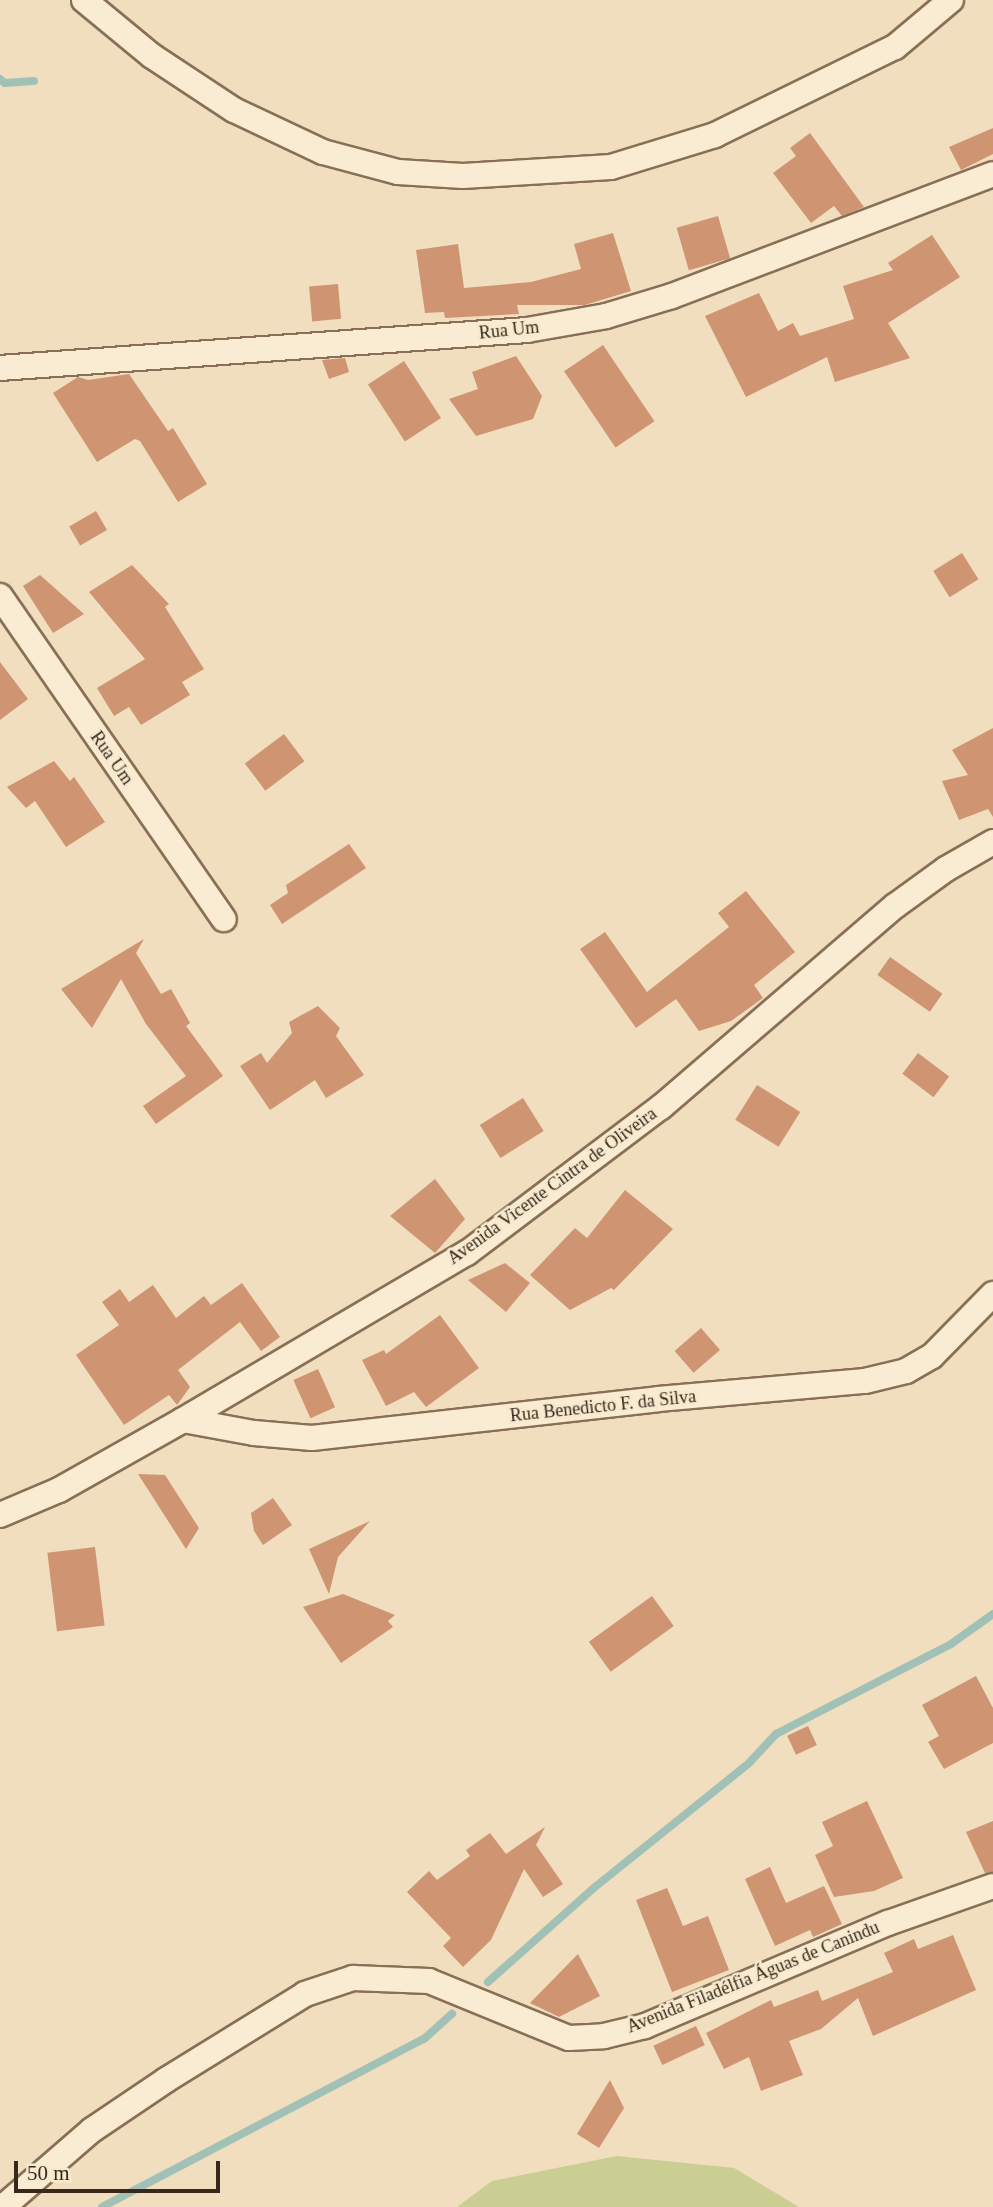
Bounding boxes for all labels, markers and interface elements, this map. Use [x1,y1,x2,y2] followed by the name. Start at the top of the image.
[478,316,540,344] street label: Rua Um
[86,727,138,789] street label: Rua Um
[443,1103,661,1269] street label: Avenida Vicente Cintra de Oliveira
[509,1385,697,1427] street label: Rua Benedicto F. da Silva
[624,1916,882,2038] street label: Avenida Filadélfia Águas de Canindu
[18,2148,224,2192] scale bar
[27,2161,70,2185] text: 50 m

